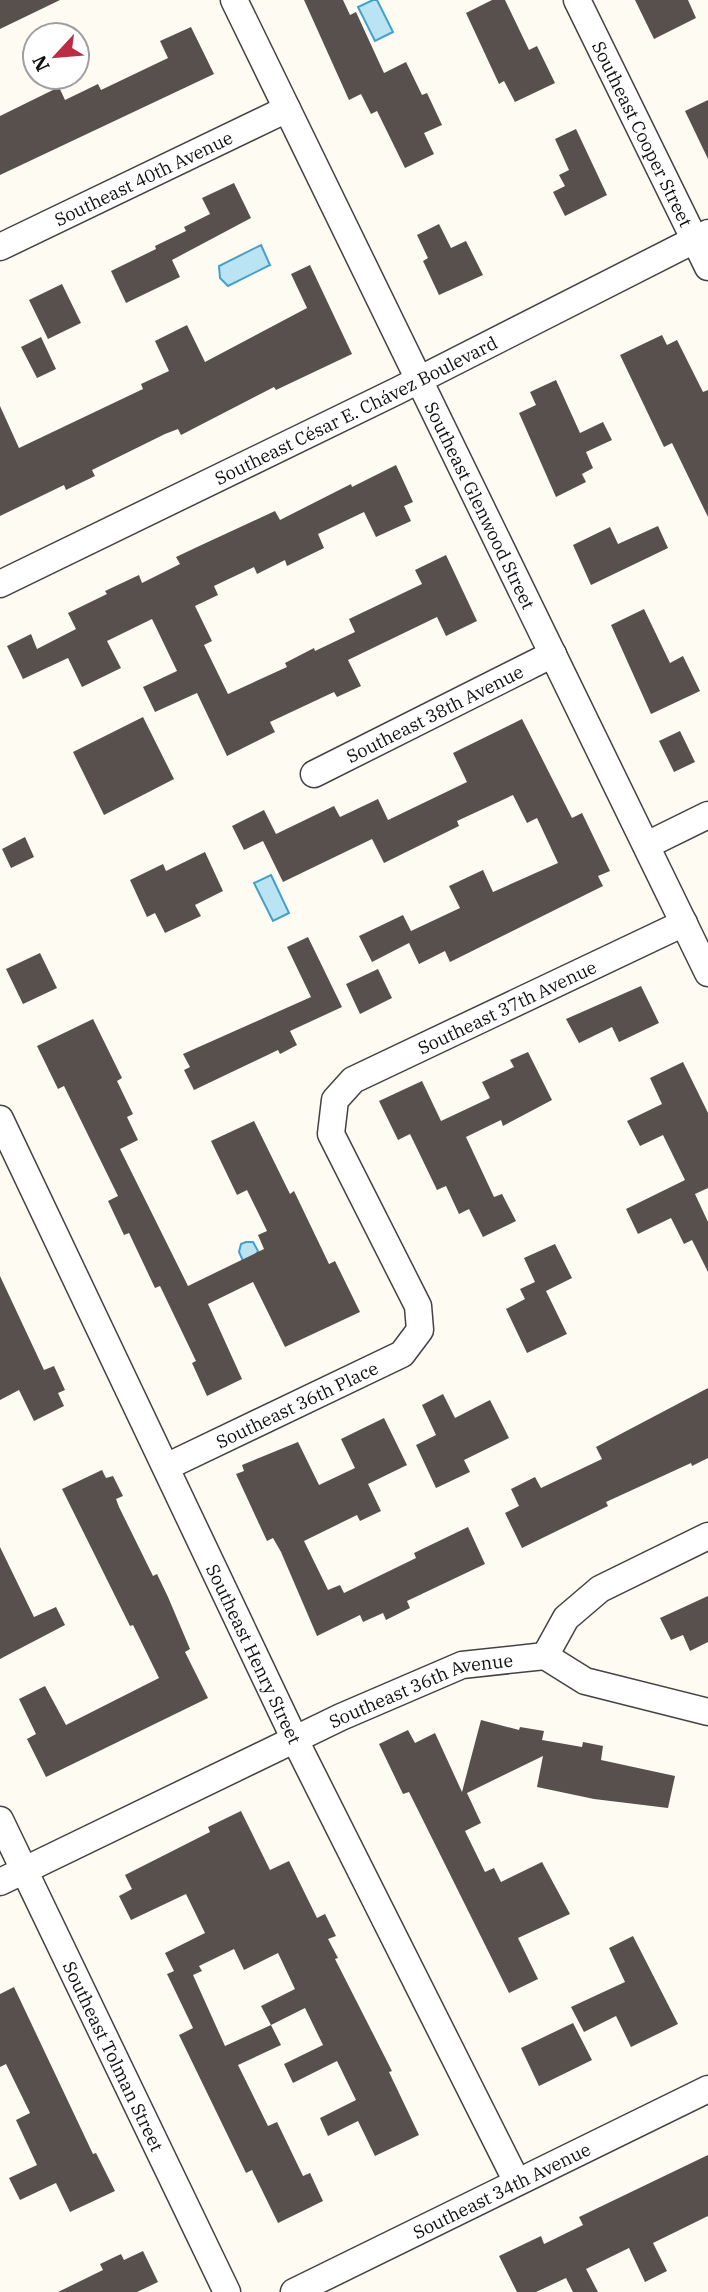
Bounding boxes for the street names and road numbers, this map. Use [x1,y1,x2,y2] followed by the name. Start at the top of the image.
[587,37,698,230] street label: Southeast Cooper Street
[50,125,236,231] street label: Southeast 40th Avenue
[211,331,501,489] street label: Southeast César E. Chávez Boulevard
[420,398,540,613] street label: Southeast Glenwood Street
[342,659,527,767] street label: Southeast 38th Avenue
[414,955,600,1059] street label: Southeast 37th Avenue
[212,1356,382,1453] street label: Southeast 36th Place
[201,1560,307,1747] street label: Southeast Henry Street
[325,1648,514,1733] street label: Southeast 36th Avenue
[58,1957,169,2155] street label: Southeast Tolman Street
[409,2137,594,2244] street label: Southeast 34th Avenue

